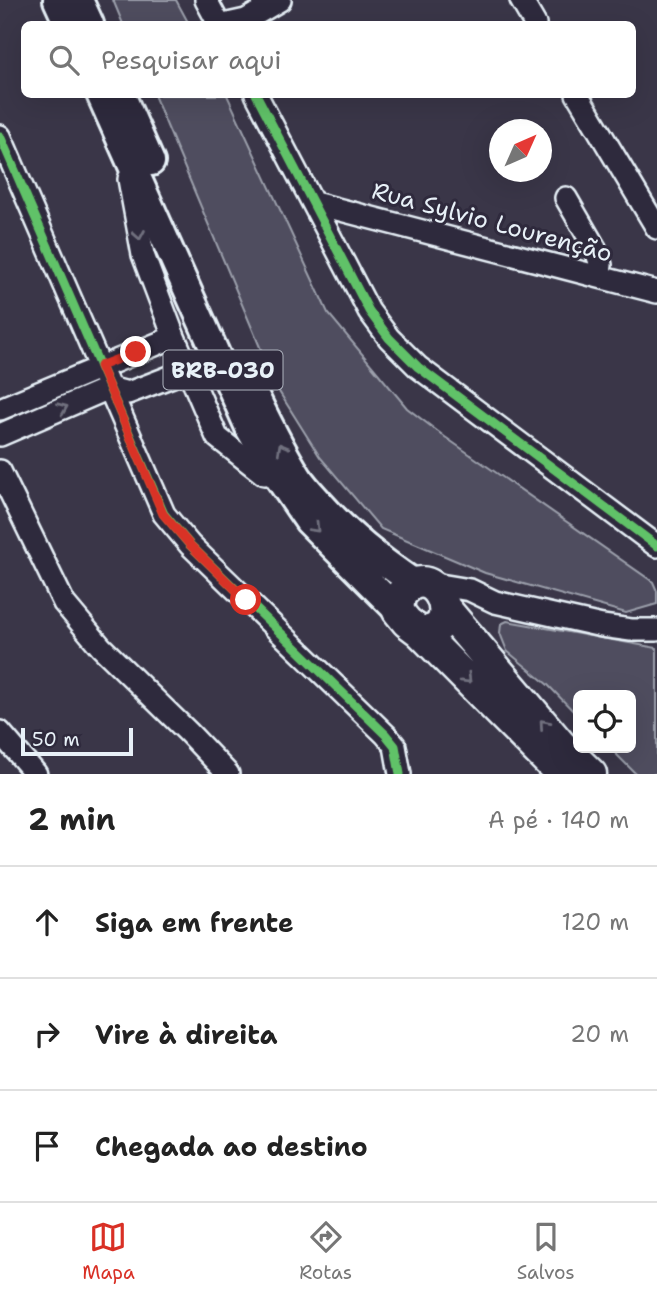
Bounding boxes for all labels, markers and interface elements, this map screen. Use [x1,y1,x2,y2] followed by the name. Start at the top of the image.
[21,21,636,98] search box
[45,41,83,79] icon: search
[101,42,282,77] text: Pesquisar aqui
[489,119,552,182] north arrow
[368,175,616,269] street label: Rua Sylvio Lourenção
[131,229,146,241] one-way arrow
[120,336,151,367] route end
[164,350,282,390] road number: BRB-030
[56,402,68,416] one-way arrow
[277,443,290,456] one-way arrow
[306,519,319,532] one-way arrow
[230,584,261,615] route start
[459,671,472,684] one-way arrow
[573,690,636,753] map controls
[573,690,636,753] button: locate
[540,720,552,733] one-way arrow
[21,725,133,757] scale bar
[32,727,80,752] text: 50 m
[28,799,115,840] text: 2 min
[488,805,629,835] text: A pé · 140 m
[28,903,66,941] icon: ahead
[95,905,294,940] text: Siga em frente
[561,907,629,937] text: 120 m
[28,1015,66,1053] icon: right
[95,1017,277,1052] text: Vire à direita
[570,1019,629,1049] text: 20 m
[28,1127,66,1165] icon: arrive
[95,1129,368,1164] text: Chegada ao destino
[82,1218,135,1285] tab: Mapa
[299,1218,352,1285] tab: Rotas
[517,1218,575,1285] tab: Salvos

